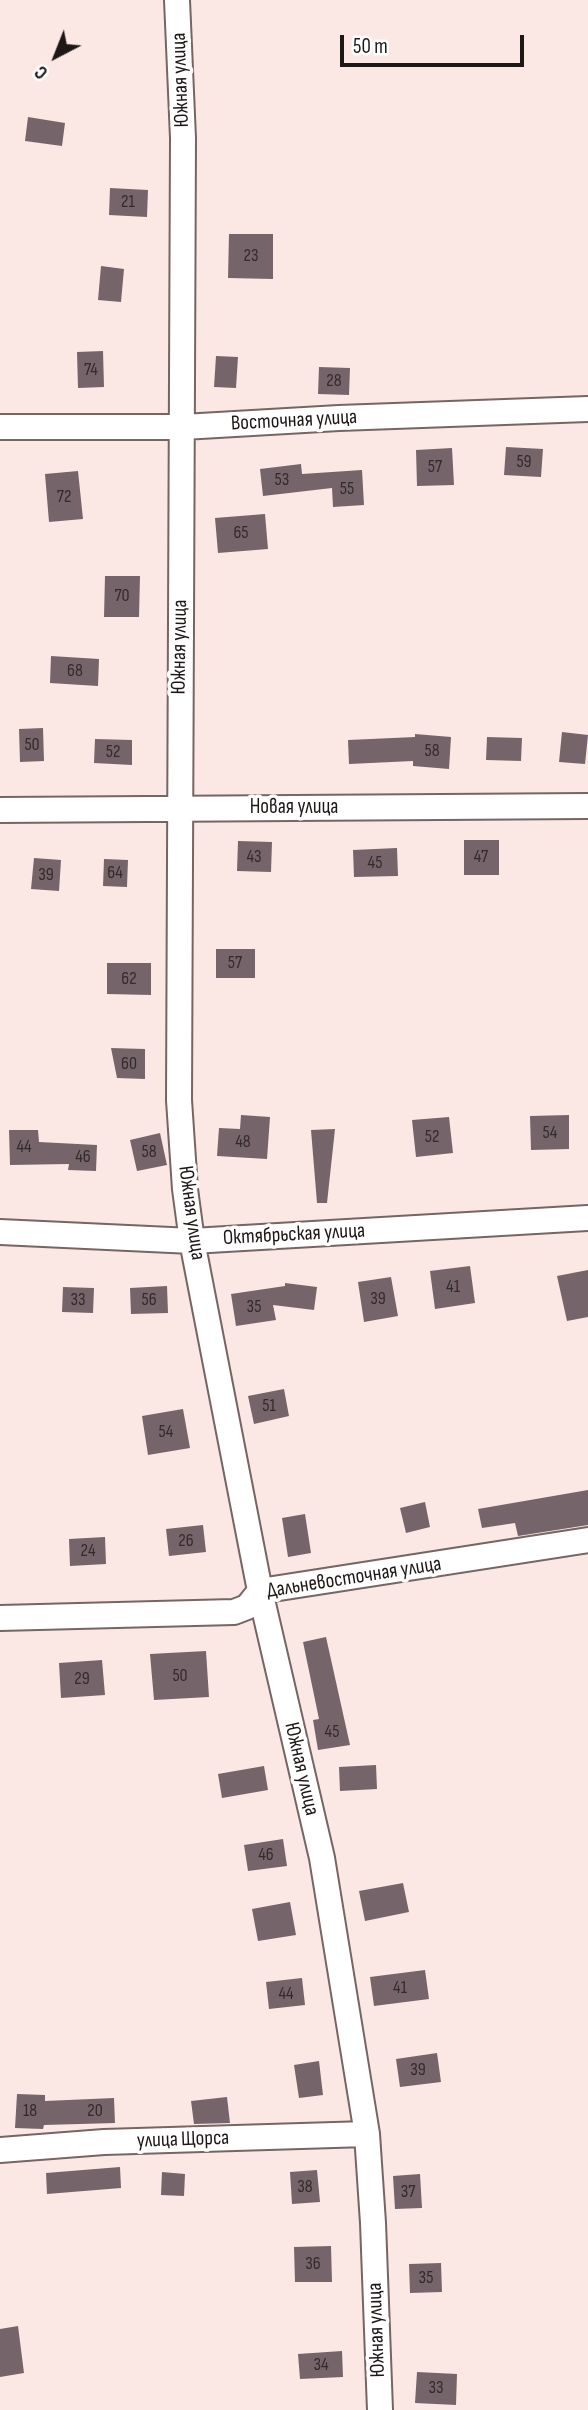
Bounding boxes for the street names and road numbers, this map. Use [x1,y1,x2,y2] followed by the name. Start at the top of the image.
[167,32,195,128] street label: Южная улица
[230,405,358,437] street label: Восточная улица
[167,599,193,695] street label: Южная улица
[250,795,338,821] street label: Новая улица
[172,1164,210,1262] street label: Южная улица
[222,1219,366,1251] street label: Октябрьская улица
[265,1552,443,1604] street label: Дальневосточная улица
[278,1720,324,1818] street label: Южная улица
[136,2126,230,2154] street label: улица Щорса
[363,2282,391,2378] street label: Южная улица

